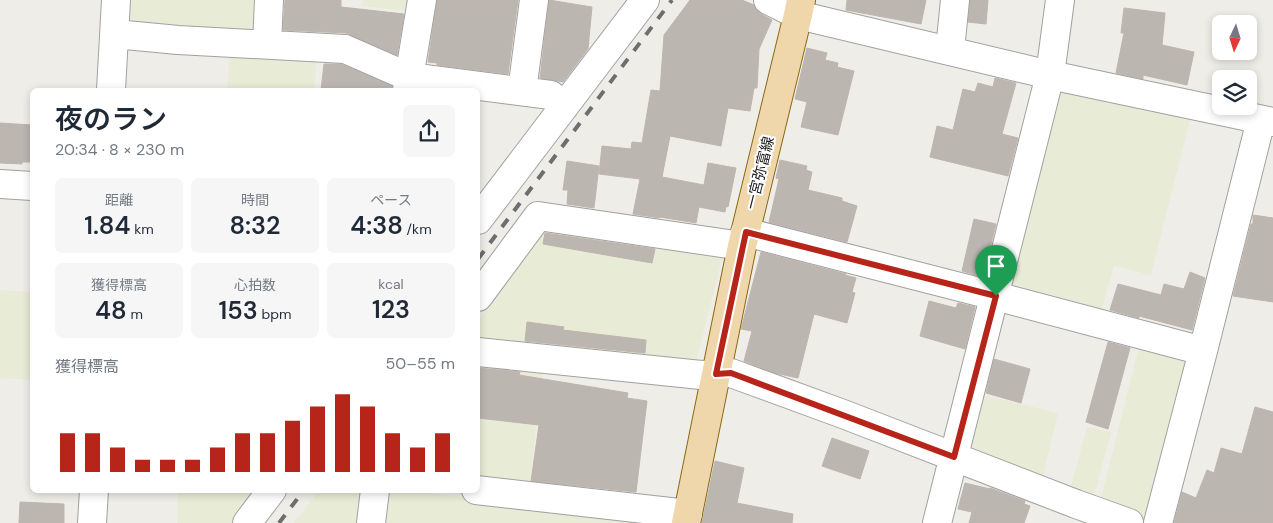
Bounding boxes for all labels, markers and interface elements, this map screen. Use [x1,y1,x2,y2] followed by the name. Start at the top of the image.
[1212,15,1258,60] north arrow
[1212,15,1257,115] map controls
[1212,70,1257,115] button: layers
[55,101,167,138] text: 夜のラン
[403,105,455,157] button: share
[741,134,779,212] street label: 一宮弥富線
[55,139,184,160] text: 20:34 · 8 × 230 m
[105,191,133,209] text: 距離
[241,191,269,209] text: 時間
[370,191,412,209] text: ペース
[84,209,130,242] text: 1.84
[229,209,281,242] text: 8:32
[350,209,403,242] text: 4:38
[130,220,154,238] text: km
[403,220,432,238] text: /km
[975,245,1017,296] pin
[982,252,1010,280] icon: arrive
[378,275,404,293] text: kcal
[91,276,147,294] text: 獲得標高
[234,276,276,294] text: 心拍数
[372,293,410,326] text: 123
[95,294,127,327] text: 48
[219,294,258,327] text: 153
[127,305,143,323] text: m
[258,305,291,323] text: bpm
[386,353,455,374] text: 50–55 m
[55,356,119,377] text: 獲得標高

